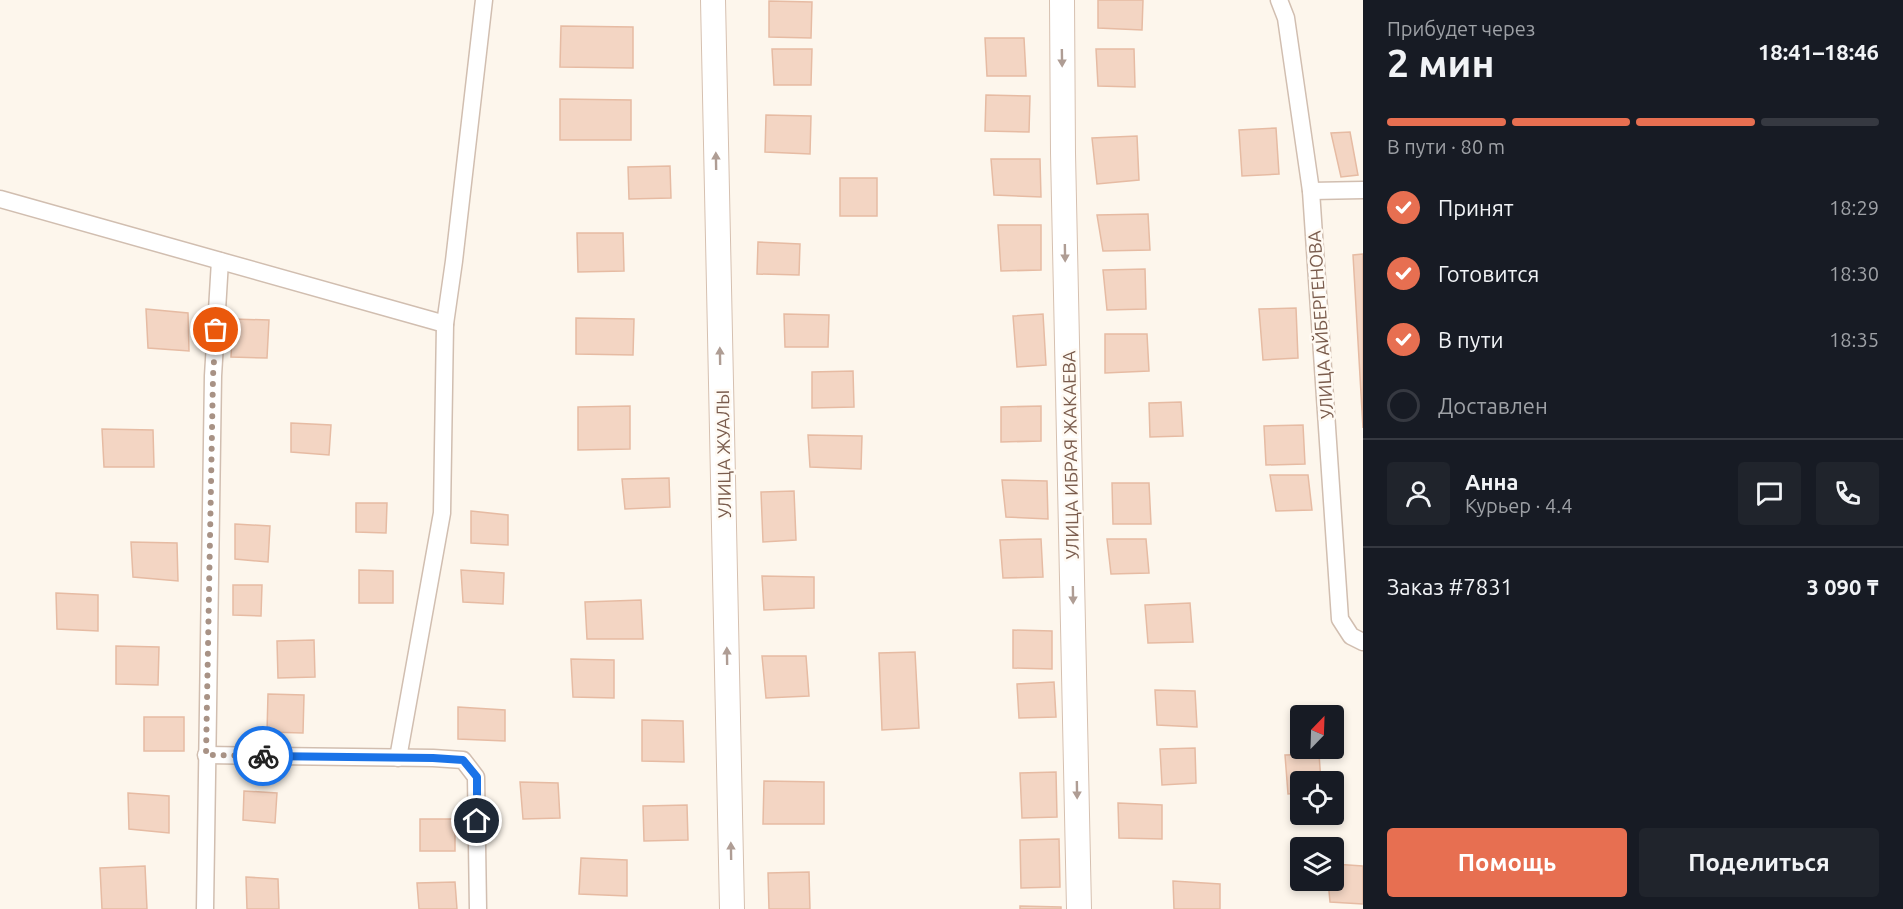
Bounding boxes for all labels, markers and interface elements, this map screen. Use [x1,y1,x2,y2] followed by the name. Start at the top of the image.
[1387,17,1535,40] text: Прибудет через
[1758,39,1879,64] text: 18:41–18:46
[1387,41,1495,84] text: 2 мин
[1057,49,1067,68] one-way arrow
[1387,135,1505,158] text: В пути · 80 m
[712,151,721,170] one-way arrow
[1387,191,1420,224] icon: check
[1438,195,1514,220] text: Принят
[1829,196,1879,219] text: 18:29
[1303,230,1337,420] street label: УЛИЦА АЙБЕРГЕНОВА
[1060,244,1070,263] one-way arrow
[1387,257,1420,290] icon: check
[1438,261,1539,286] text: Готовится
[1829,262,1879,285] text: 18:30
[190,304,241,355] pin
[199,313,232,346] icon: bag
[1387,323,1420,356] icon: check
[1438,327,1504,352] text: В пути
[1829,328,1879,351] text: 18:35
[716,346,725,365] one-way arrow
[1058,350,1082,560] street label: УЛИЦА ИБРАЯ ЖАКАЕВА
[712,390,734,518] street label: УЛИЦА ЖУАЛЫ
[1438,393,1548,418] text: Доставлен
[1387,462,1450,525] button: person
[1738,462,1801,525] button: chat
[1816,462,1879,525] button: phone
[1465,469,1518,494] text: Анна
[1465,494,1572,517] text: Курьер · 4.4
[1387,574,1513,599] text: Заказ #7831
[1807,574,1879,599] text: 3 090 ₸
[1068,586,1077,605] one-way arrow
[722,646,731,665] one-way arrow
[1290,705,1344,759] north arrow
[1290,705,1344,891] map controls
[233,726,293,786] courier
[247,740,280,773] icon: bike
[1290,771,1344,825] button: locate
[1072,781,1082,800] one-way arrow
[451,795,502,846] pin
[460,804,493,837] icon: home
[1387,828,1627,897] button: Помощь
[1639,828,1879,897] button: Поделиться
[1290,837,1344,891] button: layers
[726,841,735,860] one-way arrow

